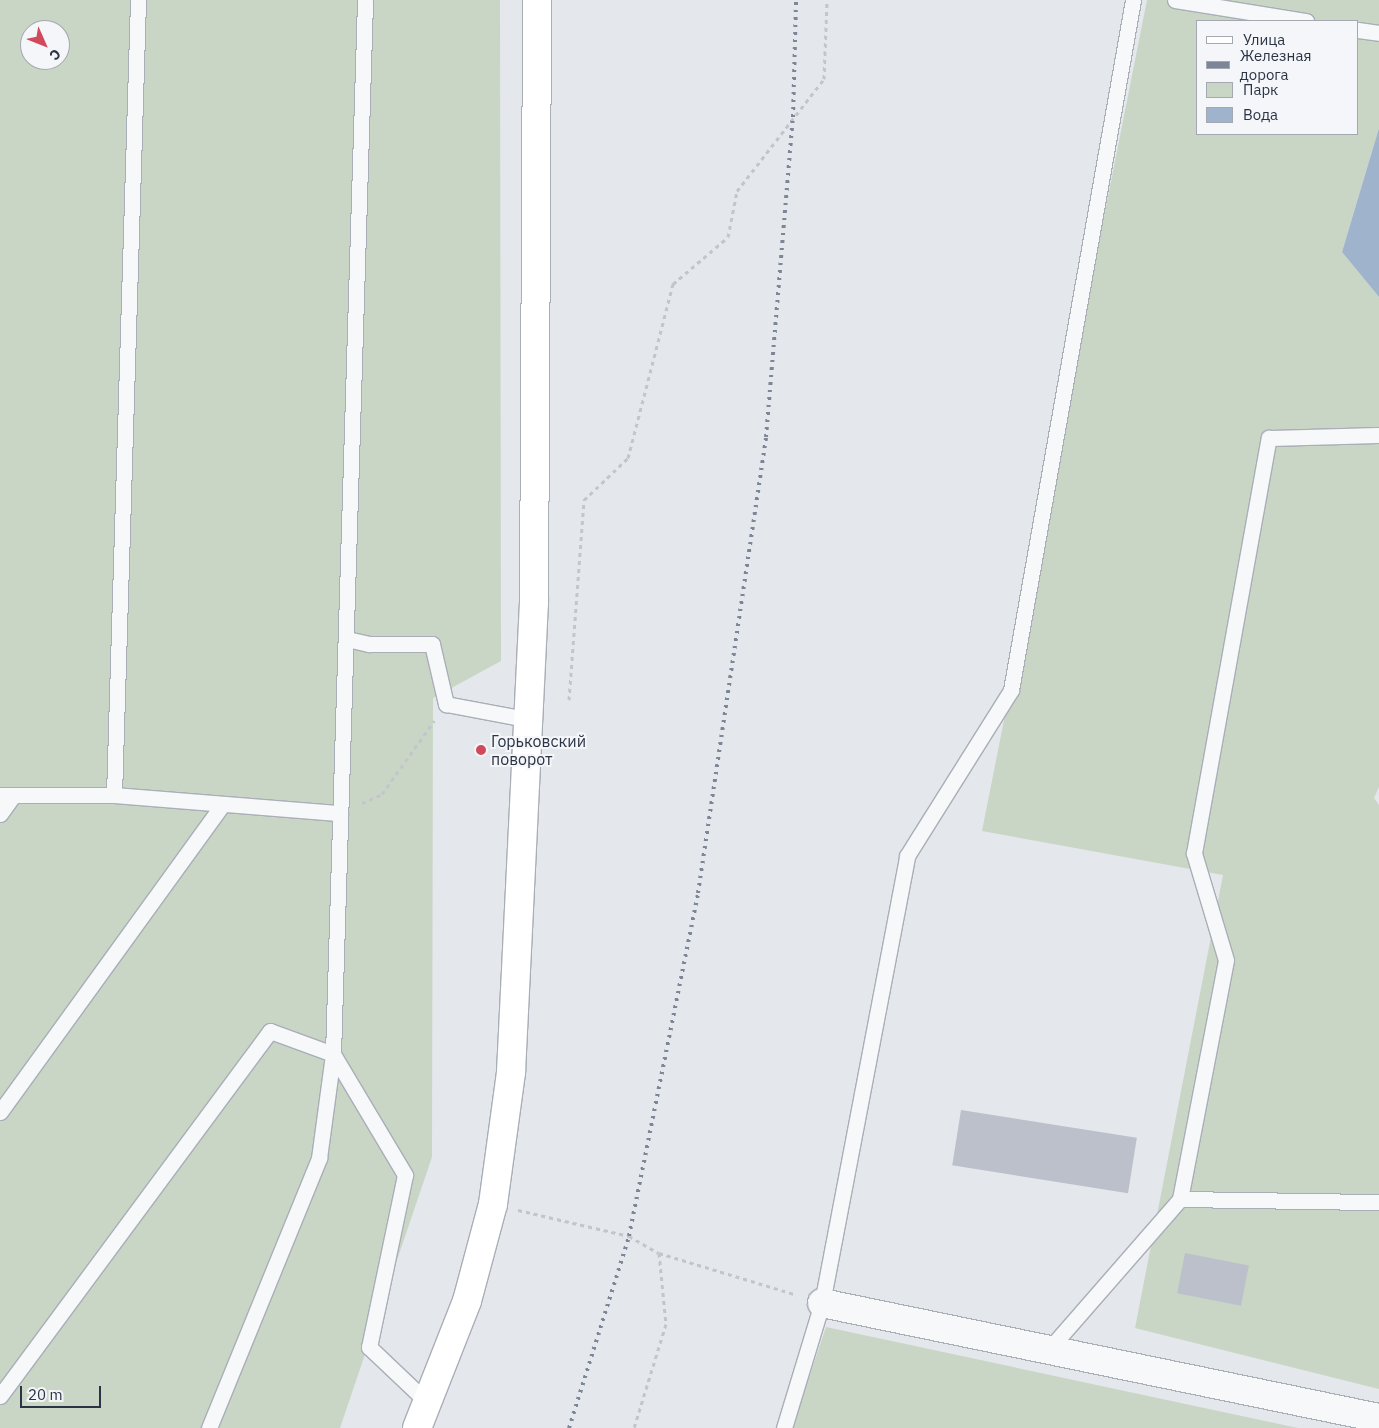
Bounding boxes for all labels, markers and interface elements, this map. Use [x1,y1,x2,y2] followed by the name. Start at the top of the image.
[20,20,70,70] north arrow
[1196,20,1359,135] legend
[1243,30,1285,49] text: Улица
[45,45,65,64] text: С
[1240,46,1311,84] text: Железная дорога
[1243,80,1278,99] text: Парк
[1243,105,1278,124] text: Вода
[491,731,586,769] place label: Горьковский поворот
[475,744,487,756] marker: Горьковский поворот
[22,1376,104,1408] scale bar
[28,1385,63,1404] text: 20 m

